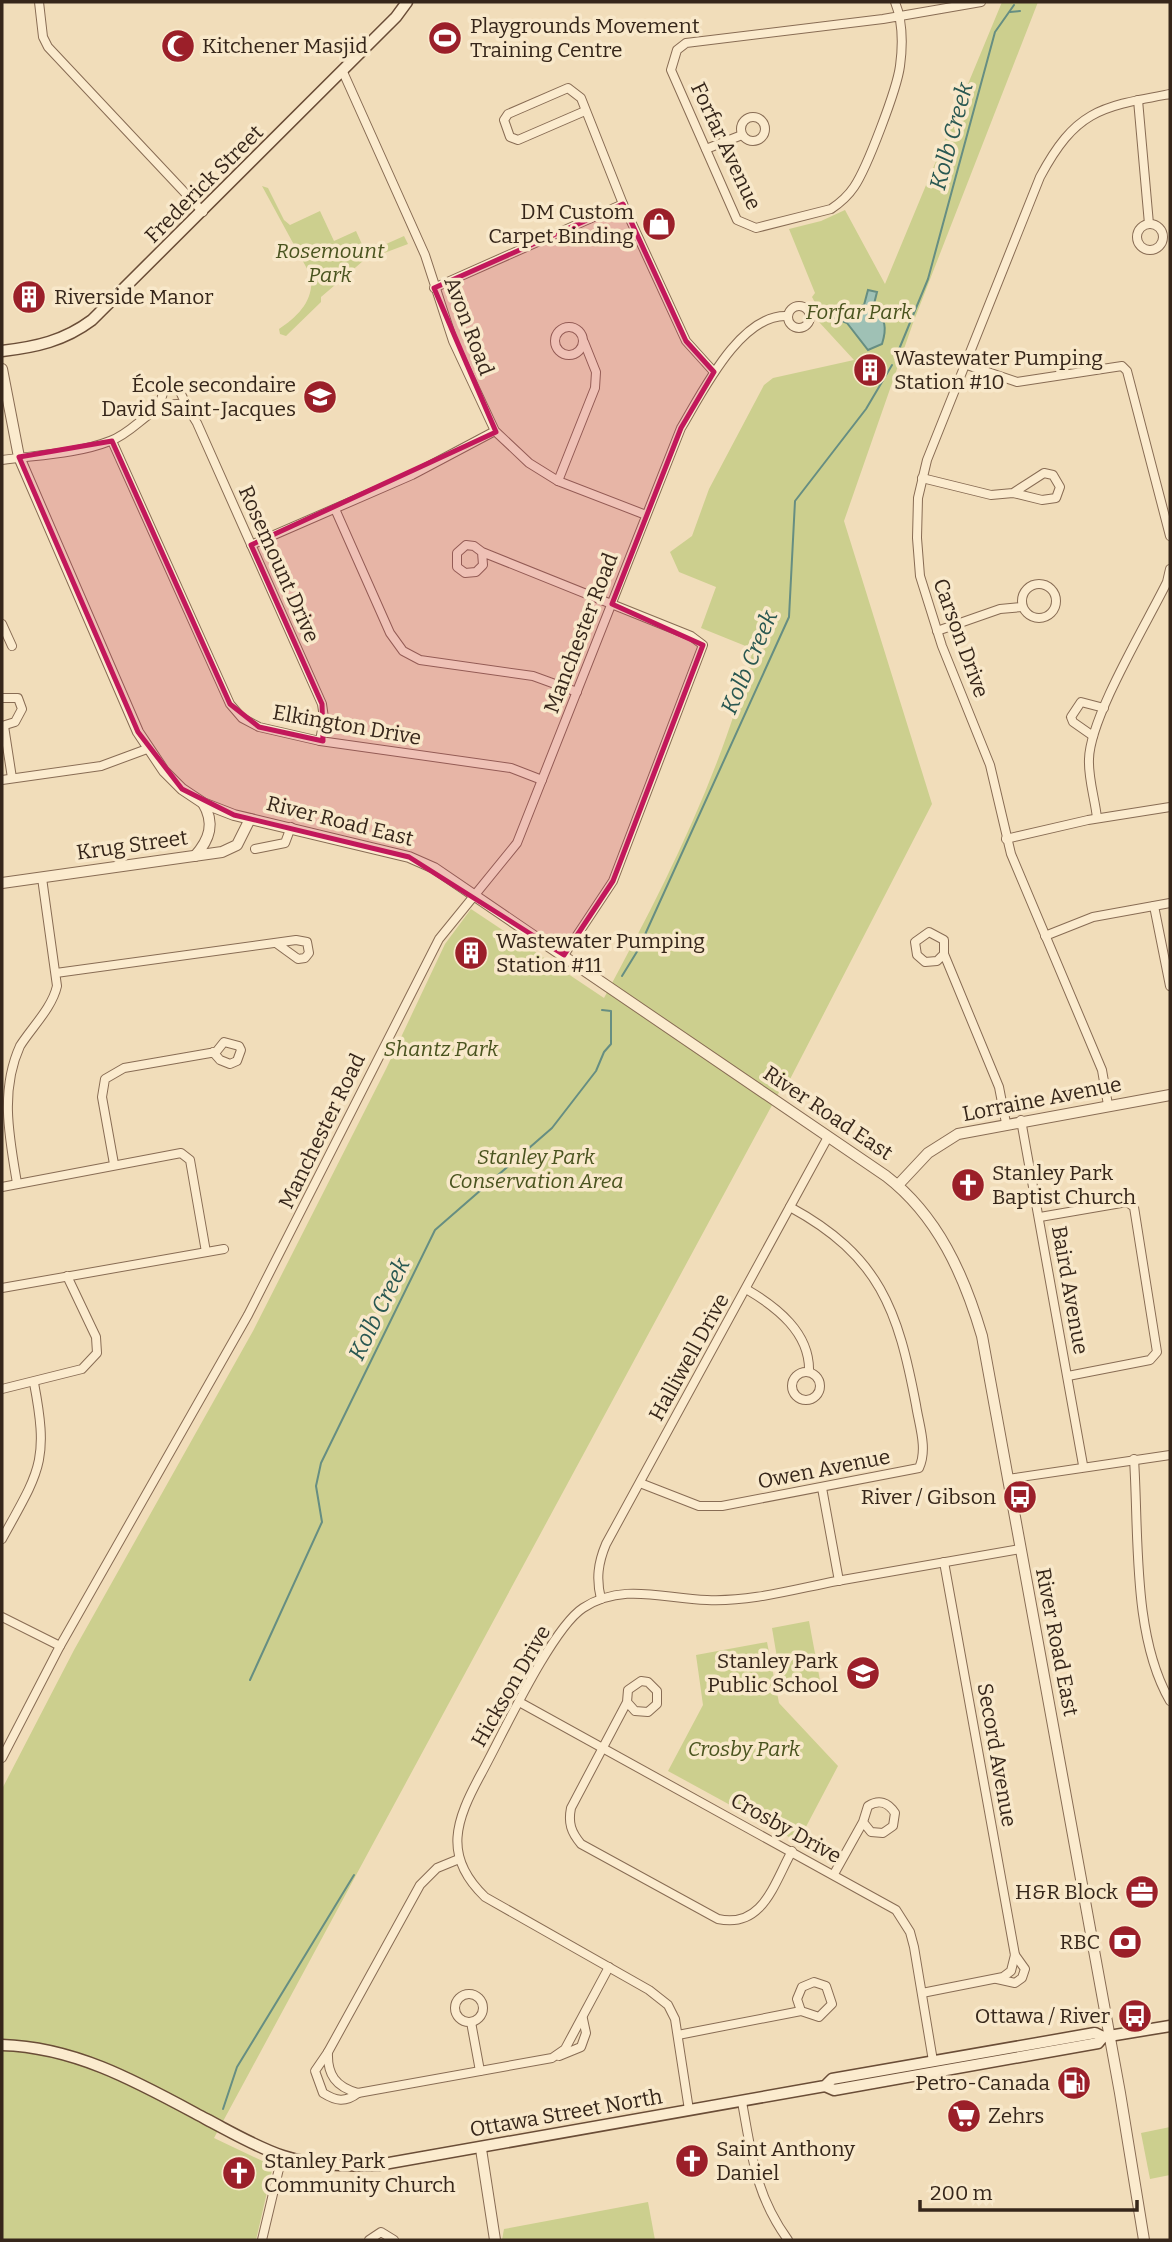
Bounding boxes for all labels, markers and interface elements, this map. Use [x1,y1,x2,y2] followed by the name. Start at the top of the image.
[470,13,700,63] place label: Playgrounds Movement Training Centre
[426,19,464,57] sports icon: Playgrounds Movement Training Centre
[159,27,197,65] mosque icon: Kitchener Masjid
[202,33,368,59] place label: Kitchener Masjid
[685,78,767,214] street label: Forfar Avenue
[923,79,979,193] water label: Kolb Creek
[139,119,269,249] street label: Frederick Street
[488,199,634,249] place label: DM Custom Carpet Binding
[640,205,678,243] shop icon: DM Custom Carpet Binding
[276,238,385,288] park label: Rosemount Park
[438,273,500,379] street label: Avon Road
[10,278,48,316] building icon: Riverside Manor
[54,284,214,310] place label: Riverside Manor
[806,299,913,325] park label: Forfar Park
[894,345,1103,395] place label: Wastewater Pumping Station #10
[851,351,889,389] building icon: Wastewater Pumping Station #10
[101,372,296,422] place label: École secondaire David Saint-Jacques
[301,378,339,416] school or university icon: École secondaire David Saint-Jacques
[233,482,325,646] street label: Rosemount Drive
[538,549,624,717] street label: Manchester Road
[927,575,995,701] street label: Carson Drive
[715,605,784,718] water label: Kolb Creek
[271,699,423,751] street label: Elkington Drive
[264,790,416,852] street label: River Road East
[75,824,190,866] street label: Krug Street
[496,928,705,978] place label: Wastewater Pumping Station #11
[452,934,490,972] building icon: Wastewater Pumping Station #11
[384,1036,499,1062] park label: Shantz Park
[273,1049,371,1213] street label: Manchester Road
[758,1060,898,1166] street label: River Road East
[960,1071,1124,1127] street label: Lorraine Avenue
[448,1144,624,1194] park label: Stanley Park Conservation Area
[992,1160,1136,1210] place label: Stanley Park Baptist Church
[949,1166,987,1204] church icon: Stanley Park Baptist Church
[1046,1224,1094,1356] street label: Baird Avenue
[342,1253,416,1365] water label: Kolb Creek
[643,1289,735,1425] street label: Halliwell Drive
[755,1443,893,1495] street label: Owen Avenue
[1001,1478,1039,1516] bus stop icon: River / Gibson
[861,1484,996,1510] place label: River / Gibson
[1030,1566,1084,1719] street label: River Road East
[466,1621,556,1751] street label: Hickson Drive
[707,1648,838,1698] place label: Stanley Park Public School
[844,1654,882,1692] school or university icon: Stanley Park Public School
[972,1681,1022,1829] street label: Secord Avenue
[688,1736,801,1762] park label: Crosby Park
[726,1787,846,1869] street label: Crosby Drive
[1123,1873,1161,1911] office icon: H&R Block
[1015,1879,1118,1905] place label: H&R Block
[1106,1923,1144,1961] bank icon: RBC
[1059,1929,1100,1955] place label: RBC
[1116,1997,1154,2035] bus stop icon: Ottawa / River
[975,2003,1110,2029] place label: Ottawa / River
[1055,2064,1093,2102] fuel station icon: Petro-Canada
[915,2070,1051,2096] place label: Petro-Canada
[468,2083,664,2143] street label: Ottawa Street North
[945,2097,983,2135] supermarket icon: Zehrs
[988,2103,1044,2129] place label: Zehrs
[716,2136,856,2186] place label: Saint Anthony Daniel
[673,2142,711,2180] church icon: Saint Anthony Daniel
[264,2148,456,2198] place label: Stanley Park Community Church
[220,2154,258,2192] church icon: Stanley Park Community Church
[920,2168,1137,2212] scale bar
[930,2180,993,2206] text: 200 m

